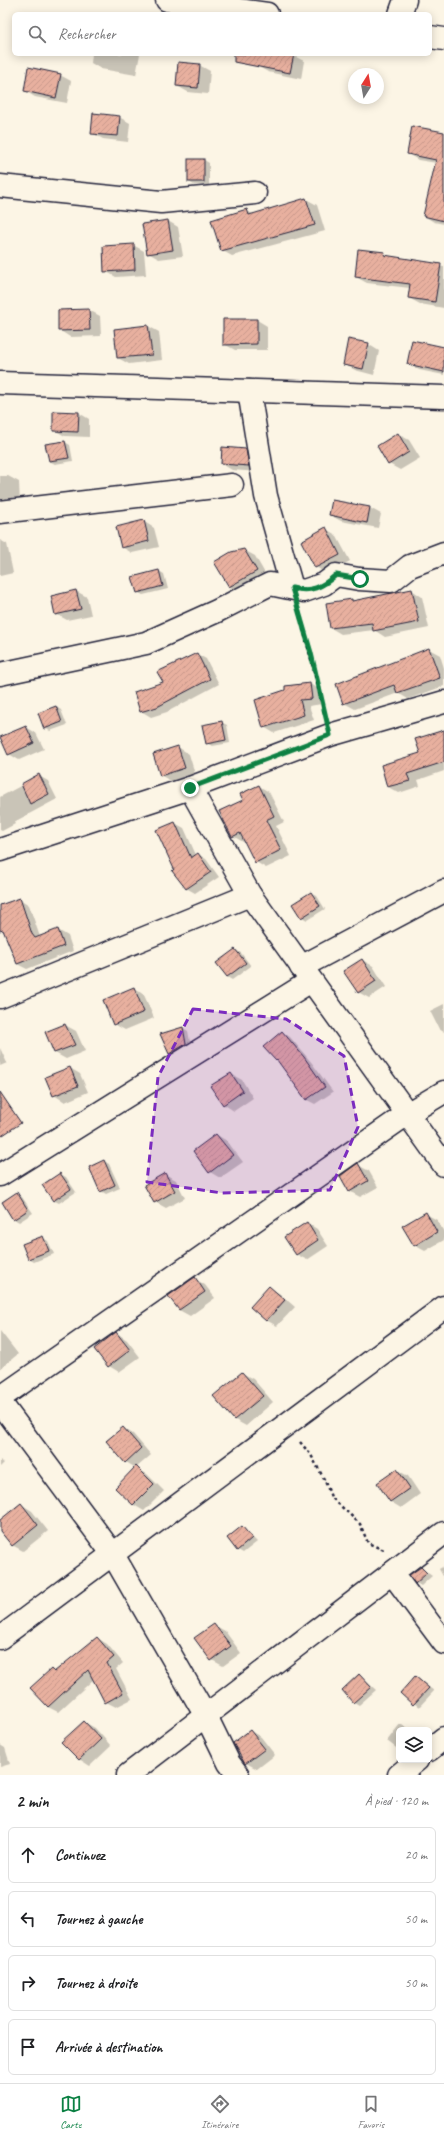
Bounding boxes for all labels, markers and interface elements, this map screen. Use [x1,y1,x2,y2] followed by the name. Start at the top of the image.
[12,12,432,56] search box
[26,23,48,45] icon: search
[58,25,116,44] text: Rechercher
[348,68,384,104] north arrow
[351,570,369,588] route start
[181,779,199,797] route end
[396,1727,432,1763] map controls
[396,1727,432,1763] button: layers
[16,1791,49,1812] text: 2 min
[365,1793,428,1809] text: À pied · 120 m
[17,1844,39,1866] icon: ahead
[55,1846,105,1865] text: Continuez
[405,1847,427,1863] text: 20 m
[17,1908,39,1930] icon: left
[55,1910,142,1929] text: Tournez à gauche
[405,1911,427,1927] text: 50 m
[17,1972,39,1994] icon: right
[55,1974,137,1993] text: Tournez à droite
[405,1975,427,1991] text: 50 m
[17,2036,39,2058] icon: arrive
[55,2038,163,2057] text: Arrivée à destination
[60,2093,82,2131] tab: Carte
[201,2093,238,2131] tab: Itinéraire
[358,2093,384,2131] tab: Favoris

